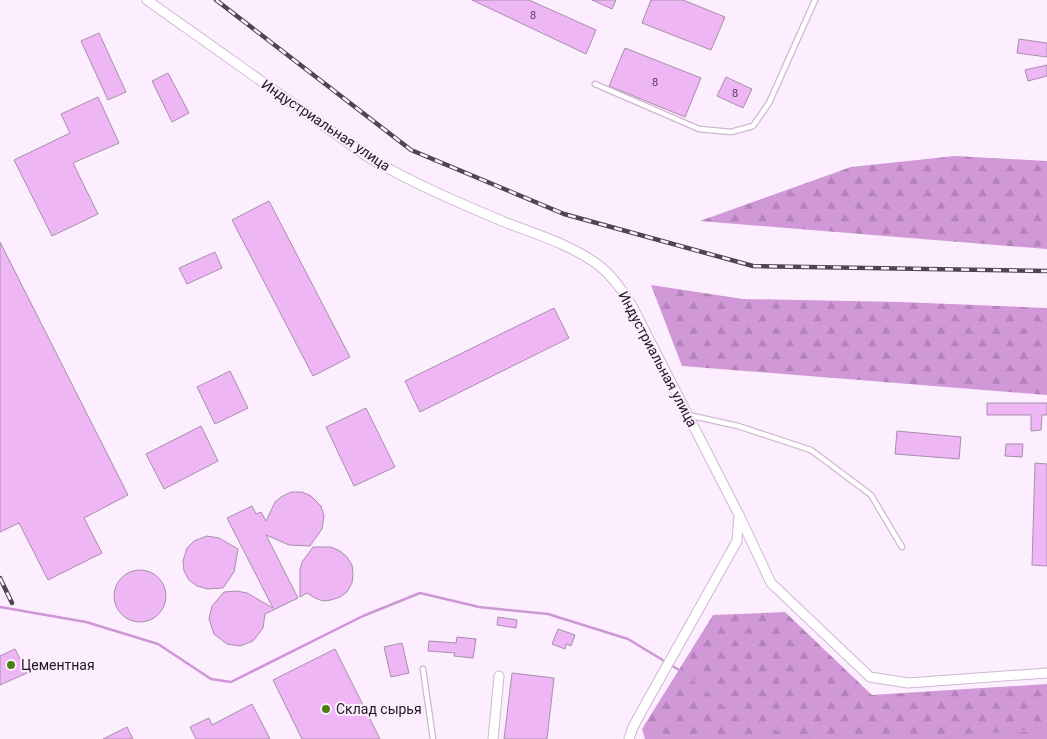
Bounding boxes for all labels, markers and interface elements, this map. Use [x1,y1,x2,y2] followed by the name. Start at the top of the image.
[530,9,536,22] house number: 8
[259,76,393,174] street label: Индустриальная улица
[652,76,658,89] house number: 8
[732,87,738,100] house number: 8
[615,288,701,430] street label: Индустриальная улица
[21,657,95,673] place label: Цементная
[5,659,17,671] marker: Цементная
[336,701,422,717] place label: Склад сырья
[320,703,332,715] marker: Склад сырья

